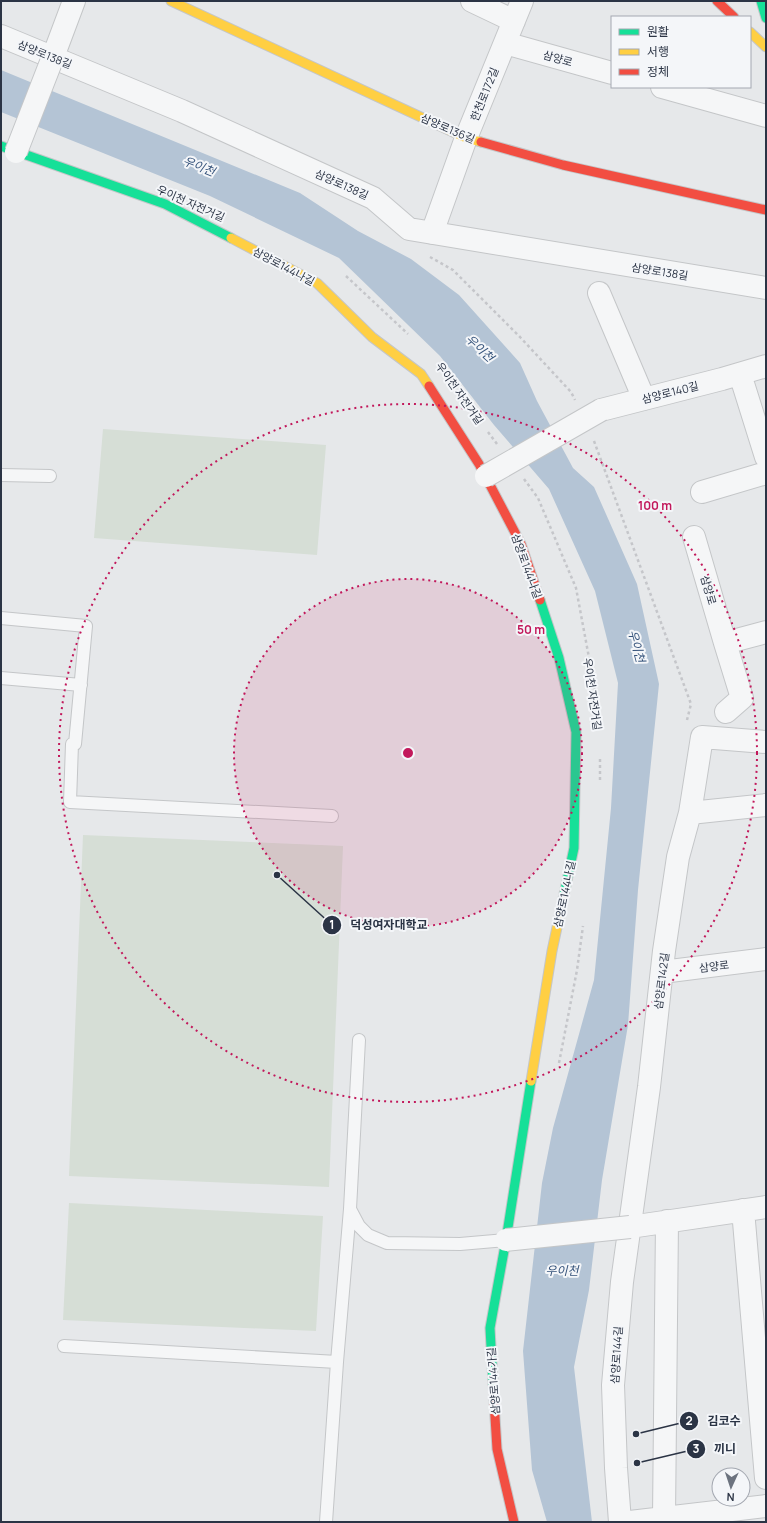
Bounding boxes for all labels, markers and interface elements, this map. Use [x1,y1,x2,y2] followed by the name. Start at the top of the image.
[611,16,751,88] legend
[647,23,669,40] text: 원활
[16,36,74,72] street label: 삼양로138길
[647,43,669,60] text: 서행
[541,47,575,69] street label: 삼양로
[647,63,669,80] text: 정체
[466,65,502,123] street label: 한천로172길
[419,110,477,146] street label: 삼양로136길
[180,152,219,181] water label: 우이천
[313,166,371,202] street label: 삼양로138길
[155,181,227,225] street label: 우이천 자전거길
[250,243,318,289] street label: 삼양로144나길
[631,259,689,283] street label: 삼양로138길
[462,330,499,367] water label: 우이천
[433,359,487,427] street label: 우이천 자전거길
[640,378,700,406] street label: 삼양로140길
[638,497,672,514] text: 100 m
[508,531,546,601] street label: 삼양로144나길
[698,573,720,607] street label: 삼양로
[517,621,545,638] text: 50 m
[625,628,650,666] water label: 우이천
[580,657,606,731] street label: 우이천 자전거길
[401,746,415,760] centre of rings
[550,859,578,929] street label: 삼양로144나길
[322,913,435,937] callout: 덕성여자대학교
[329,916,335,933] text: 1
[350,916,428,933] text: 덕성여자대학교
[650,952,672,1010] street label: 삼양로142길
[698,957,730,975] street label: 삼양로
[545,1262,581,1279] water label: 우이천
[607,1326,625,1384] street label: 삼양로144길
[483,1347,503,1415] street label: 삼양로144가길
[679,1409,748,1433] callout: 김코수
[685,1412,693,1429] text: 2
[707,1412,741,1429] text: 김코수
[686,1437,744,1461] callout: 끼니
[693,1440,700,1457] text: 3
[714,1440,736,1457] text: 끼니
[711,1467,751,1507] north arrow
[726,1490,735,1505] text: N

